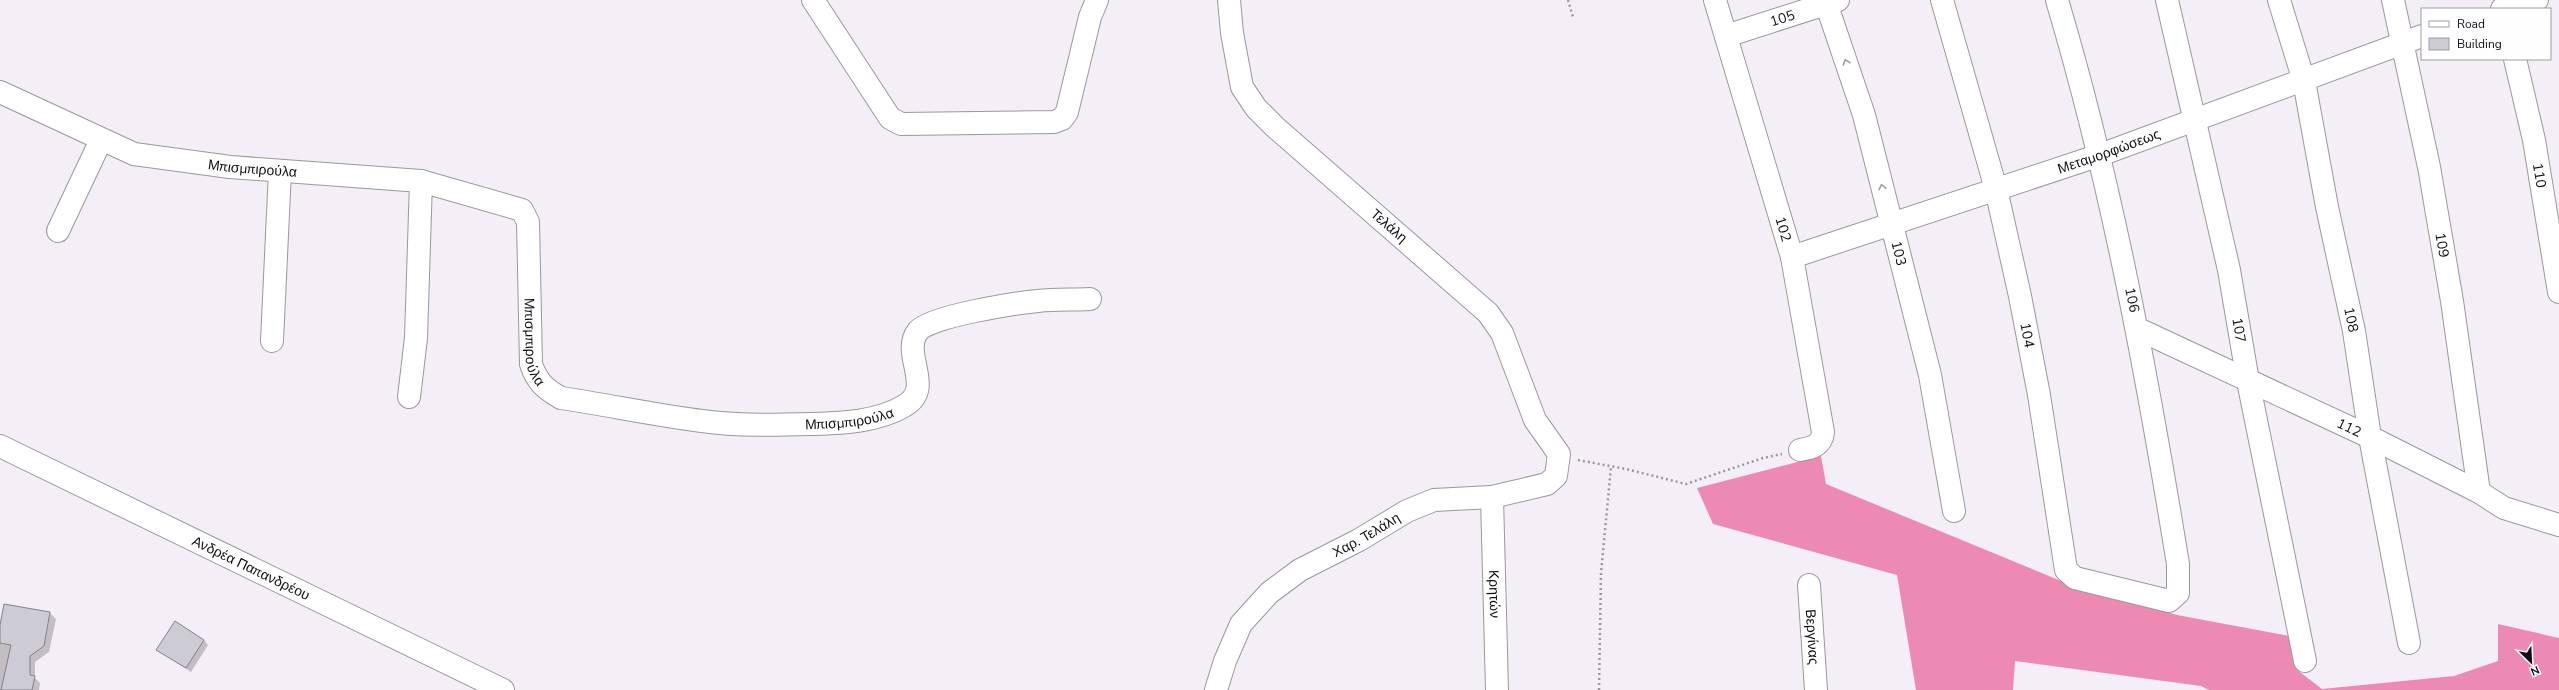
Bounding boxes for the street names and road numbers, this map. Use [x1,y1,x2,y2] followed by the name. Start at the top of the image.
[1767,5,1797,31] street label: 105
[2055,124,2163,178] street label: Μεταμορφώσεως
[207,155,298,181] street label: Μπισμπιρούλα
[2528,161,2551,189] street label: 110
[1367,205,1411,247] street label: Τελάλη
[1771,214,1796,244] street label: 102
[2431,231,2454,259] street label: 109
[1887,239,1911,268] street label: 103
[2120,286,2144,314] street label: 106
[520,298,549,390] street label: Μπισμπιρούλα
[2340,305,2363,334] street label: 108
[2228,316,2251,344] street label: 107
[2016,321,2039,349] street label: 104
[805,403,896,434] street label: Μπισμπιρούλα
[2334,413,2365,441] street label: 112
[1329,508,1404,562] street label: Χαρ. Τελάλη
[189,531,313,604] street label: Ανδρέα Παπανδρέου
[1484,570,1505,618] street label: Κρητών
[1801,609,1824,665] street label: Βεργίνας

